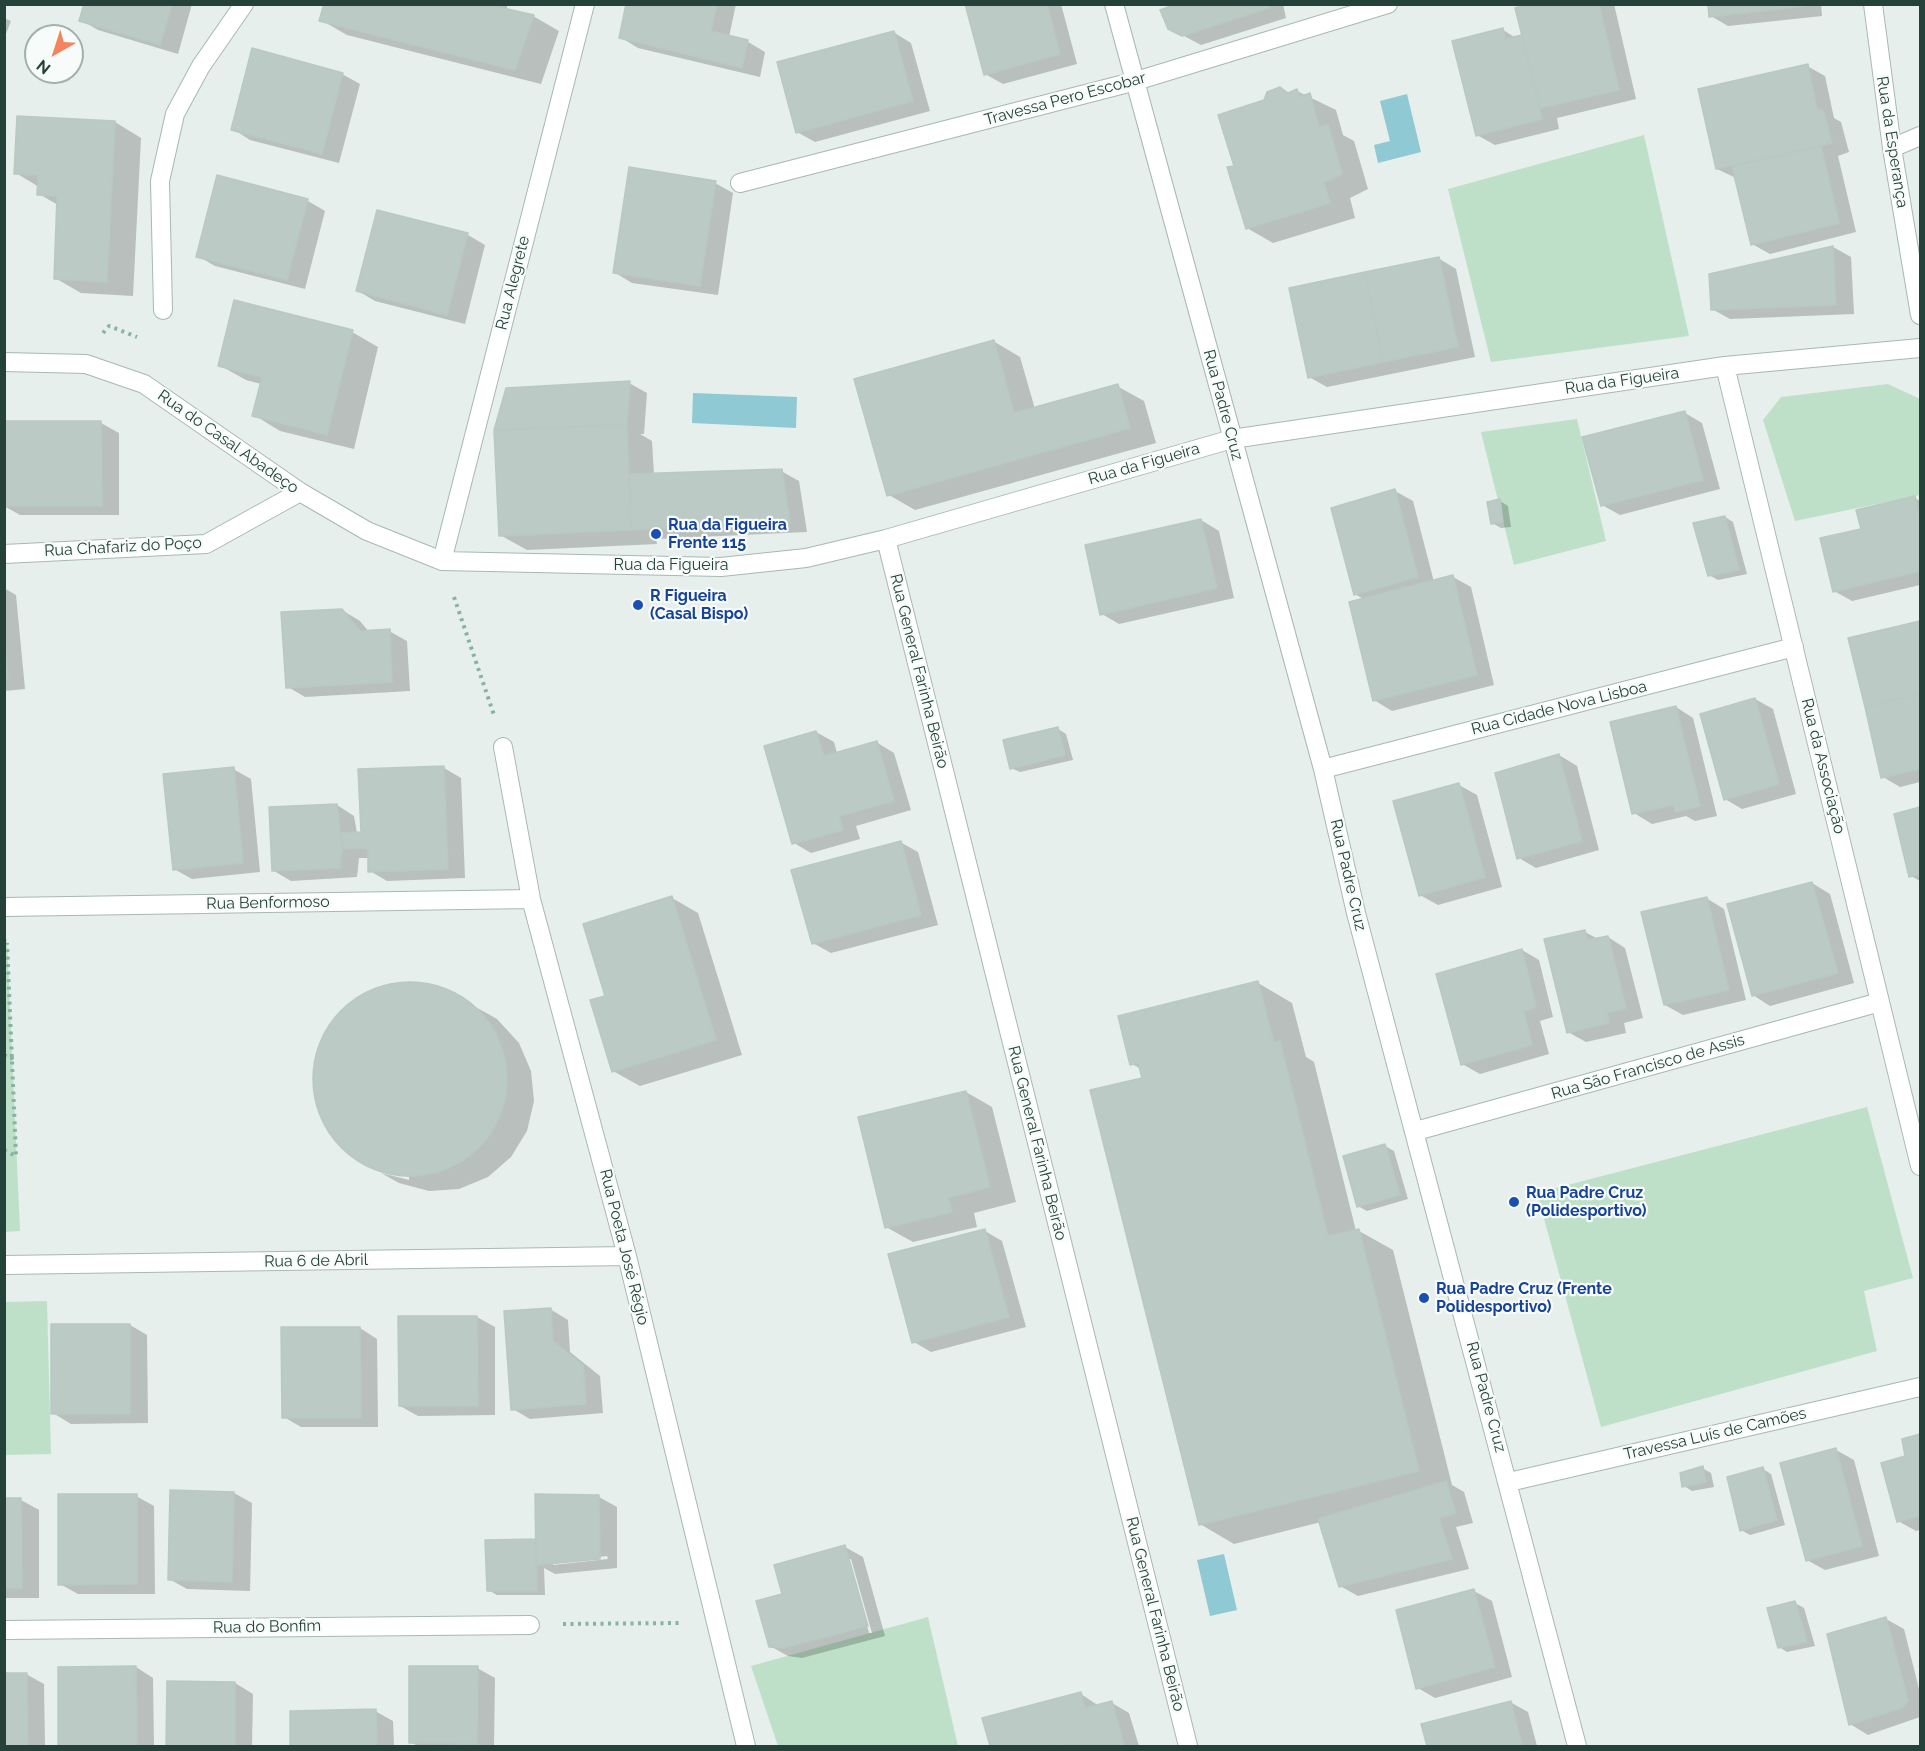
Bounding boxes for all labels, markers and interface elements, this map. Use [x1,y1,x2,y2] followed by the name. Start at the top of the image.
[24,24,84,84] north arrow
[33,56,54,78] text: N
[982,68,1148,130] street label: Travessa Pero Escobar
[1872,75,1912,209] street label: Rua da Esperança
[492,234,534,332] street label: Rua Alegrete
[1199,347,1247,463] street label: Rua Padre Cruz
[1564,364,1680,398] street label: Rua da Figueira
[154,386,302,498] street label: Rua do Casal Abadeço
[1086,439,1202,489] street label: Rua da Figueira
[668,515,787,553] place label: Rua da Figueira Frente 115
[649,527,663,541] marker: Rua da Figueira Frente 115
[44,533,202,561] street label: Rua Chafariz do Poço
[614,555,728,575] street label: Rua da Figueira
[885,572,953,770] street label: Rua General Farinha Beirão
[650,586,748,624] place label: R Figueira (Casal Bispo)
[631,598,645,612] marker: R Figueira (Casal Bispo)
[1469,677,1649,739] street label: Rua Cidade Nova Lisboa
[1797,696,1849,836] street label: Rua da Associação
[1326,817,1370,933] street label: Rua Padre Cruz
[206,892,330,914] street label: Rua Benformoso
[1549,1030,1747,1104] street label: Rua São Francisco de Assis
[1003,1044,1071,1242] street label: Rua General Farinha Beirão
[595,1167,653,1327] street label: Rua Poeta José Régio
[1526,1183,1646,1221] place label: Rua Padre Cruz (Polidesportivo)
[1507,1195,1521,1209] marker: Rua Padre Cruz (Polidesportivo)
[264,1250,368,1272] street label: Rua 6 de Abril
[1436,1279,1612,1317] place label: Rua Padre Cruz (Frente Polidesportivo)
[1417,1291,1431,1305] marker: Rua Padre Cruz (Frente Polidesportivo)
[1462,1339,1510,1455] street label: Rua Padre Cruz
[1622,1404,1808,1464] street label: Travessa Luís de Camões
[1121,1515,1189,1713] street label: Rua General Farinha Beirão
[213,1616,321,1638] street label: Rua do Bonfim

